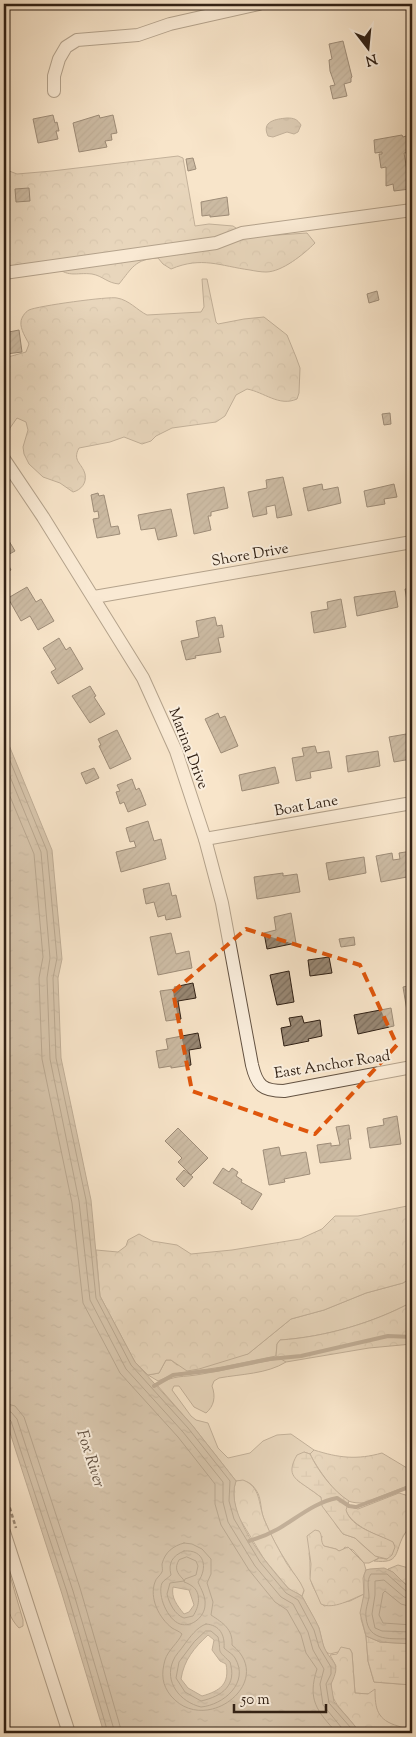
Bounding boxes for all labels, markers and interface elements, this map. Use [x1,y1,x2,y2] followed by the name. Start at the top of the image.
[344,22,394,72] north arrow
[363,47,379,70] text: N
[210,538,290,573] street label: Shore Drive
[162,705,213,792] street label: Marina Drive
[273,791,340,822] street label: Boat Lane
[273,1046,392,1085] street label: East Anchor Road
[69,1427,110,1491] water label: Fox River
[234,1682,326,1714] scale bar
[240,1690,270,1711] text: 50 m

